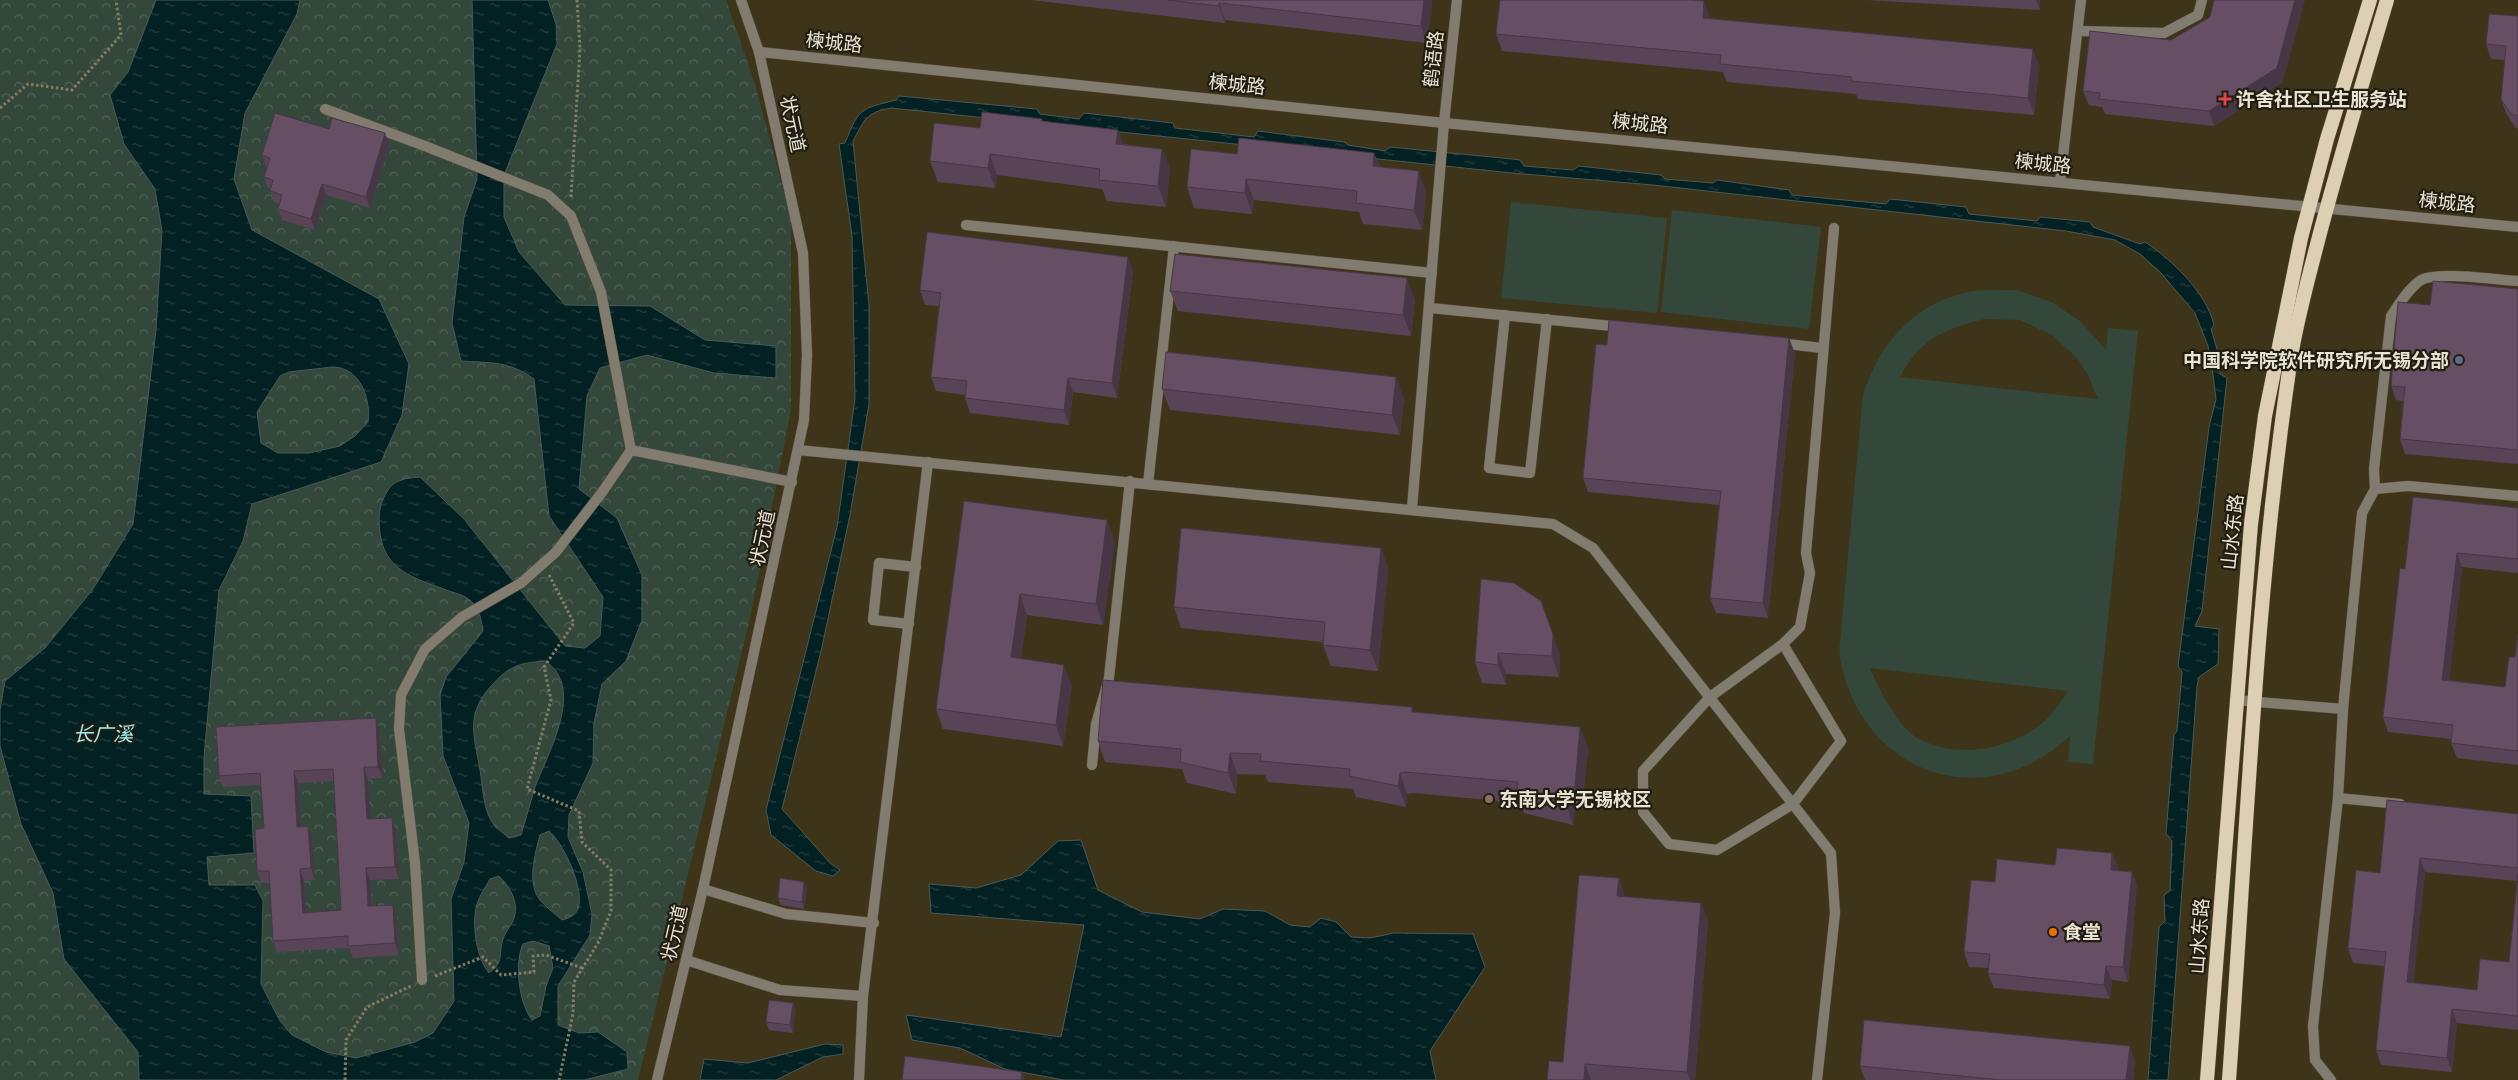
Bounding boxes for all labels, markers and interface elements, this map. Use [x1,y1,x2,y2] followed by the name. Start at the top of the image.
[804,27,864,56] street label: 楝城路
[1418,29,1447,89] street label: 鹤语路
[1207,69,1267,98] street label: 楝城路
[2236,87,2407,110] place label: 许舍社区卫生服务站
[2218,92,2232,106] marker: 许舍社区卫生服务站
[776,94,811,154] street label: 状元道
[1610,108,1670,137] street label: 楝城路
[2013,148,2073,177] street label: 楝城路
[2417,187,2477,216] street label: 楝城路
[2183,348,2449,371] place label: 中国科学院软件研究所无锡分部
[2453,354,2465,366] marker: 中国科学院软件研究所无锡分部
[2216,493,2247,571] street label: 山水东路
[744,508,779,568] street label: 状元道
[73,721,135,745] water label: 长广溪
[1499,787,1651,810] place label: 东南大学无锡校区
[1483,793,1495,805] marker: 东南大学无锡校区
[2184,897,2213,975] street label: 山水东路
[656,903,691,963] street label: 状元道
[2063,920,2101,943] place label: 食堂
[2047,926,2059,938] marker: 食堂

